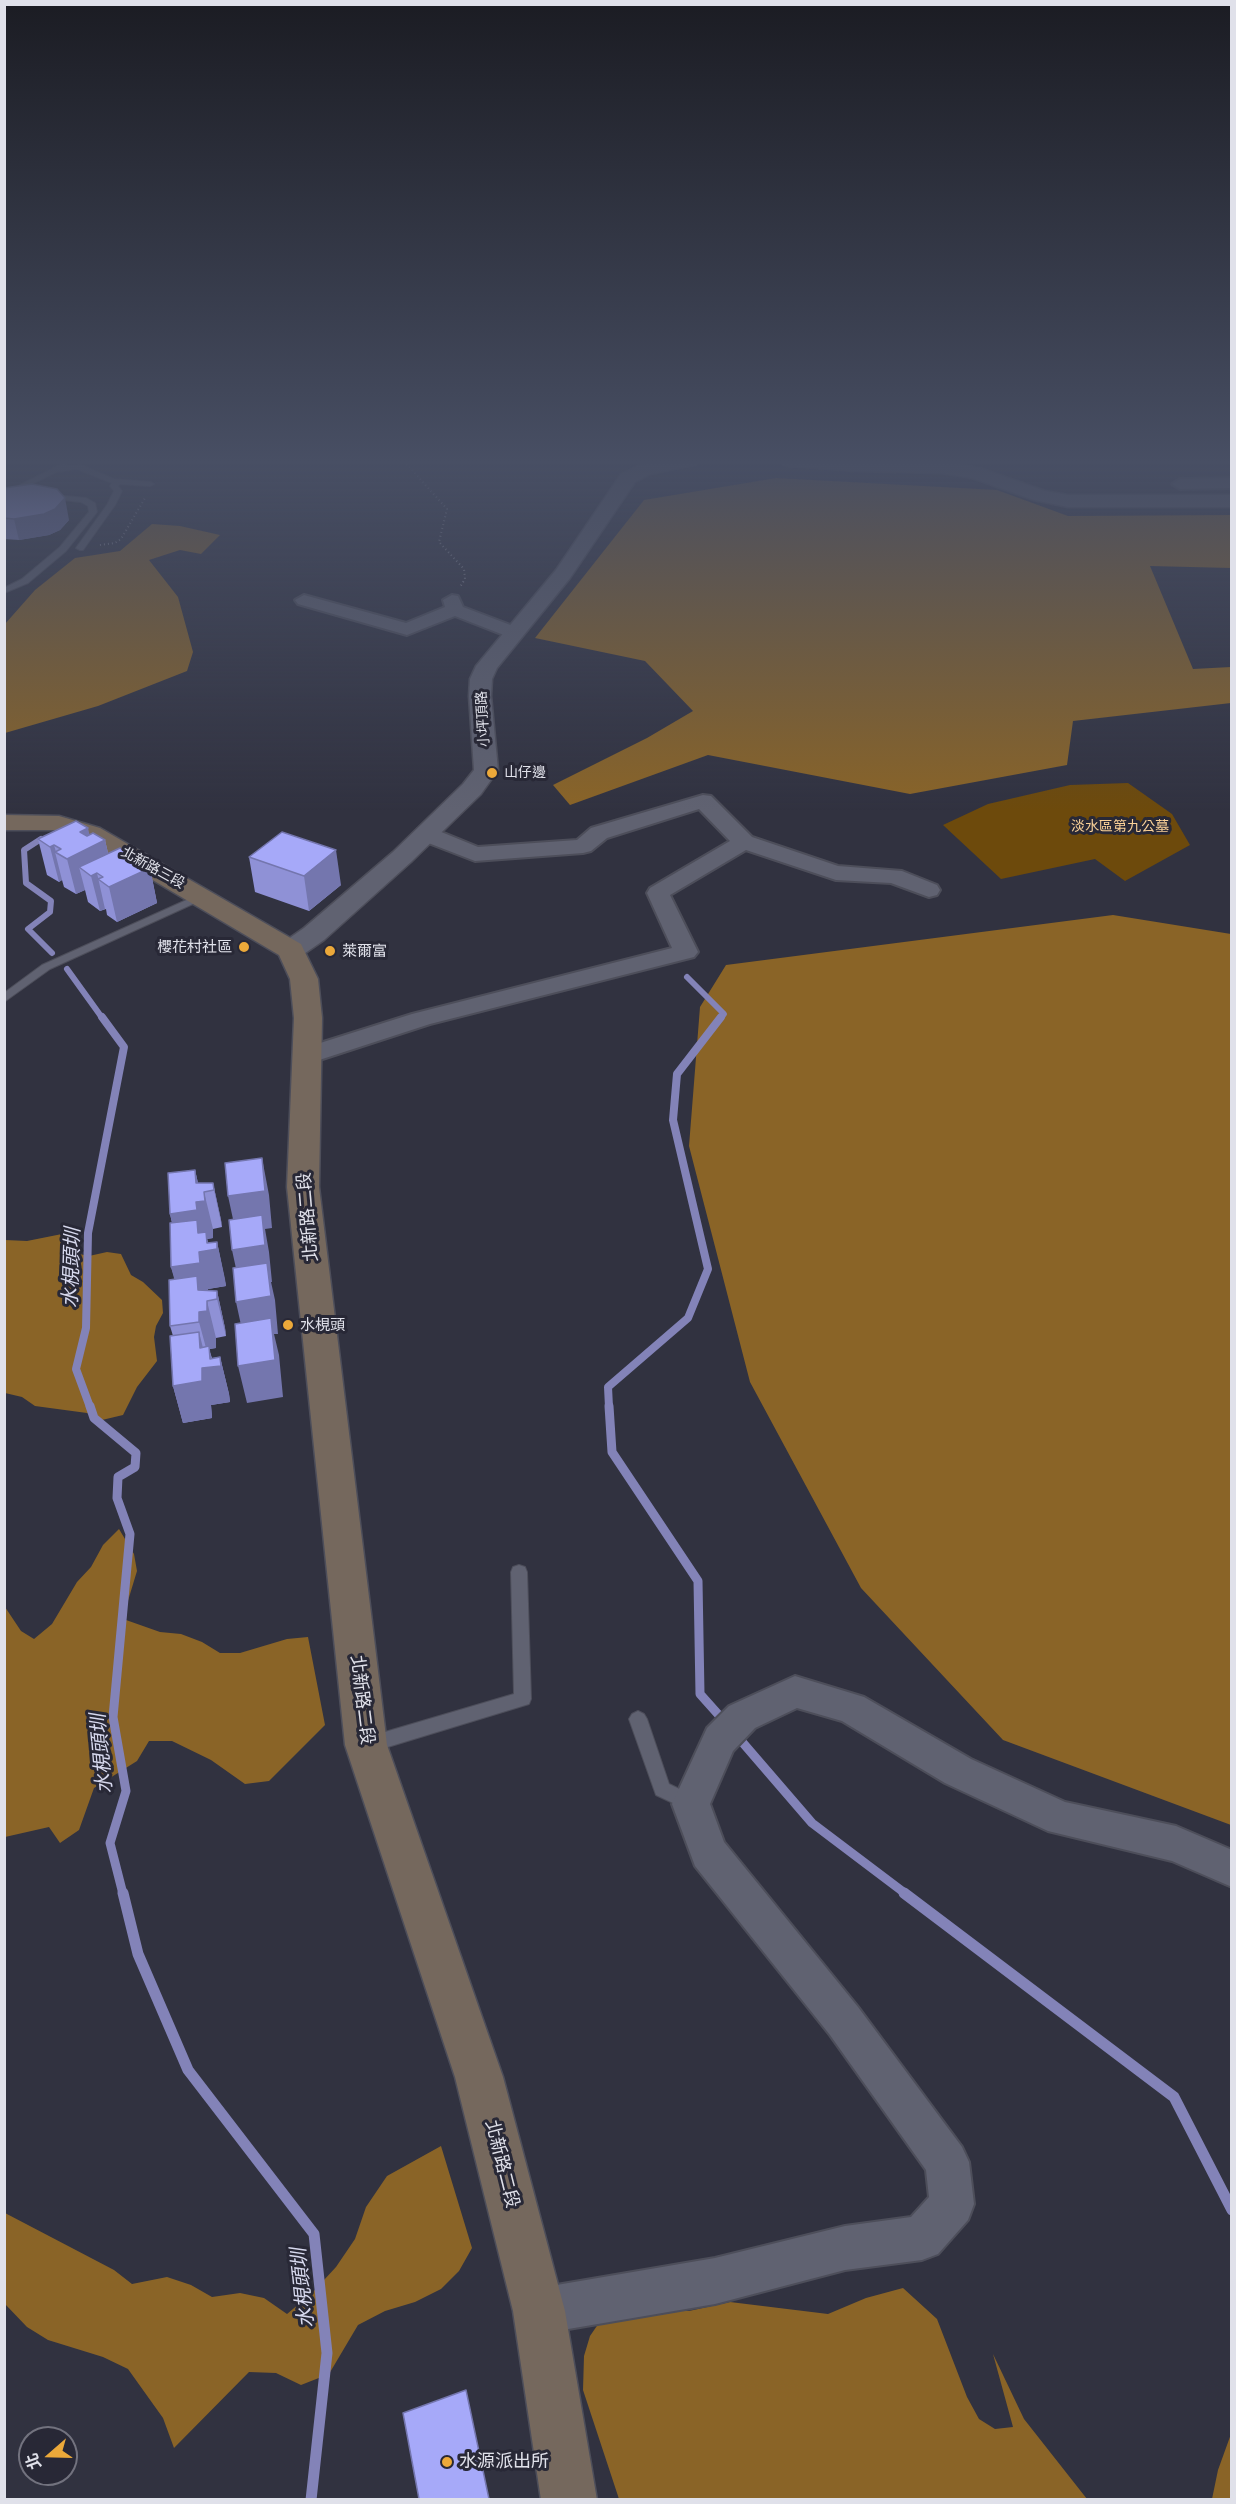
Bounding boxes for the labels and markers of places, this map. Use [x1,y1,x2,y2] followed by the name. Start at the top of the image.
[504,765,546,781] place label: 山仔邊
[485,766,499,780] marker: 山仔邊
[157,938,232,956] place label: 櫻花村社區
[237,940,251,954] marker: 櫻花村社區
[342,942,387,960] place label: 萊爾富
[323,944,337,958] marker: 萊爾富
[300,1316,345,1334] place label: 水梘頭
[281,1318,295,1332] marker: 水梘頭
[459,2451,549,2473] place label: 水源派出所
[440,2455,454,2469] marker: 水源派出所

